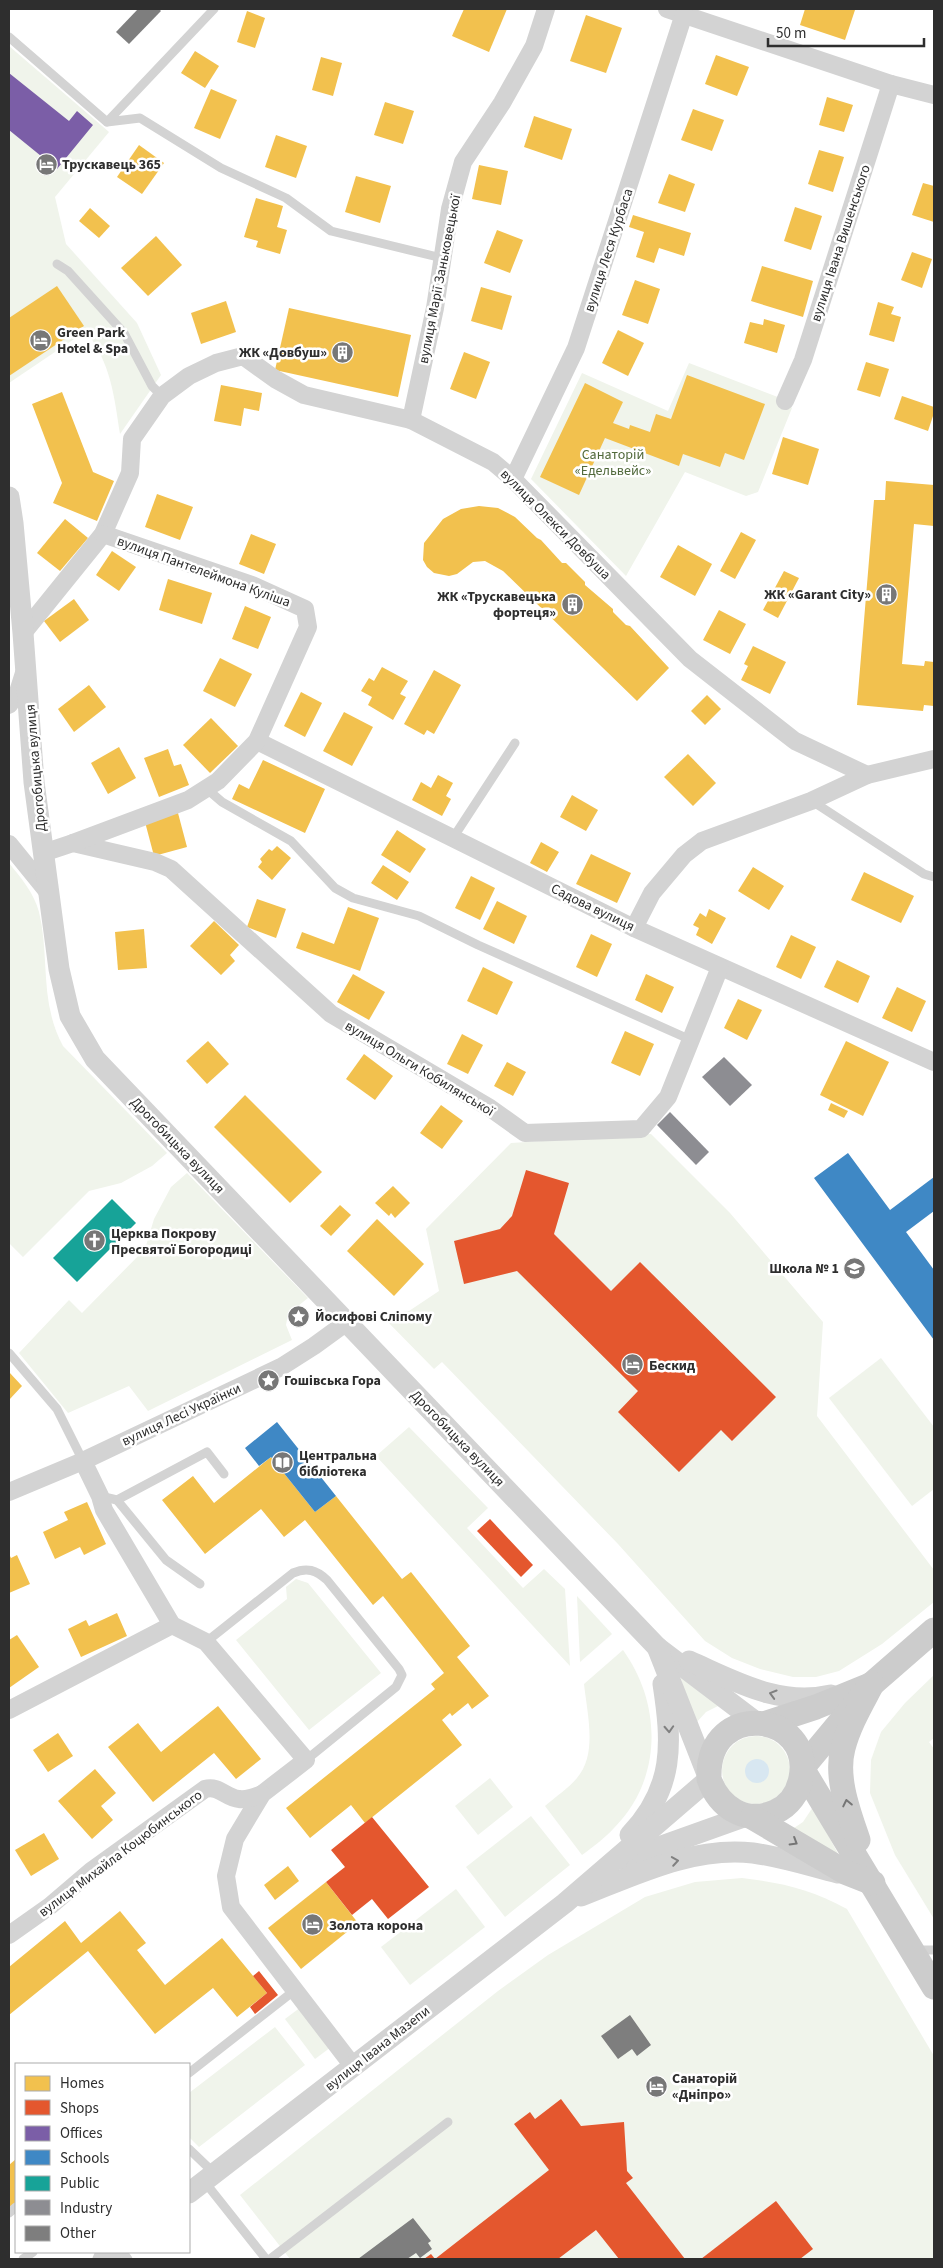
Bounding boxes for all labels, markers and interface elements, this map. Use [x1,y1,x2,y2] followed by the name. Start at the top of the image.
[768,15,924,47] scale bar
[776,23,806,44] text: 50 m
[34,152,58,176] hotel icon: Трускавець 365
[62,155,161,175] place label: Трускавець 365
[806,162,876,324] street label: вулиця Івана Вишенського
[580,186,638,315] street label: вулиця Леся Курбаса
[414,192,466,365] street label: вулиця Марії Заньковецької
[57,323,128,359] place label: Green Park Hotel & Spa
[29,328,53,352] hotel icon: Green Park Hotel & Spa
[331,340,355,364] building icon: ЖК «Довбуш»
[239,343,327,363] place label: ЖК «Довбуш»
[575,445,651,481] park label: Санаторій «Едельвейс»
[495,465,615,585] street label: вулиця Олекси Довбуша
[114,531,293,613] street label: вулиця Пантелеймона Куліша
[875,582,899,606] building icon: ЖК «Garant City»
[764,585,871,605] place label: ЖК «Garant City»
[437,587,556,623] place label: ЖК «Трускавецька фортеця»
[560,592,584,616] building icon: ЖК «Трускавецька фортеця»
[20,703,52,833] street label: Дрогобицька вулиця
[547,879,638,937] street label: Садова вулиця
[341,1016,498,1122] street label: вулиця Ольги Кобилянської
[126,1093,229,1199] street label: Дрогобицька вулиця
[111,1224,252,1260] place label: Церква Покрову Пресвятої Богородиці
[83,1229,107,1253] church icon: Церква Покрову Пресвятої Богородиці
[843,1256,867,1280] school or university icon: Школа № 1
[769,1259,839,1279] place label: Школа № 1
[287,1304,311,1328] place icon: Йосифові Сліпому
[315,1307,433,1327] place label: Йосифові Сліпому
[621,1353,645,1377] hotel icon: Бескид
[649,1356,696,1376] place label: Бескид
[256,1368,280,1392] place icon: Гошівська Гора
[284,1371,381,1391] place label: Гошівська Гора
[118,1378,244,1451] street label: вулиця Лесі Українки
[406,1386,509,1492] street label: Дрогобицька вулиця
[299,1446,377,1482] place label: Центральна бібліотека
[271,1451,295,1475] library icon: Центральна бібліотека
[769,1690,778,1700] one-way arrow
[663,1726,674,1734] one-way arrow
[35,1785,207,1922] street label: вулиця Михайла Коцюбинського
[842,1799,852,1808] one-way arrow
[788,1835,797,1845] one-way arrow
[671,1856,680,1866] one-way arrow
[301,1913,325,1937] hotel icon: Золота корона
[329,1916,423,1936] place label: Золота корона
[321,2001,434,2096] street label: вулиця Івана Мазепи
[15,2063,190,2253] legend
[672,2069,737,2105] place label: Санаторій «Дніпро»
[60,2073,104,2094] text: Homes
[644,2074,668,2098] hotel icon: Санаторій «Дніпро»
[60,2098,99,2119] text: Shops
[60,2123,103,2144] text: Offices
[60,2148,109,2169] text: Schools
[60,2173,99,2194] text: Public
[60,2198,112,2219] text: Industry
[60,2223,97,2244] text: Other

